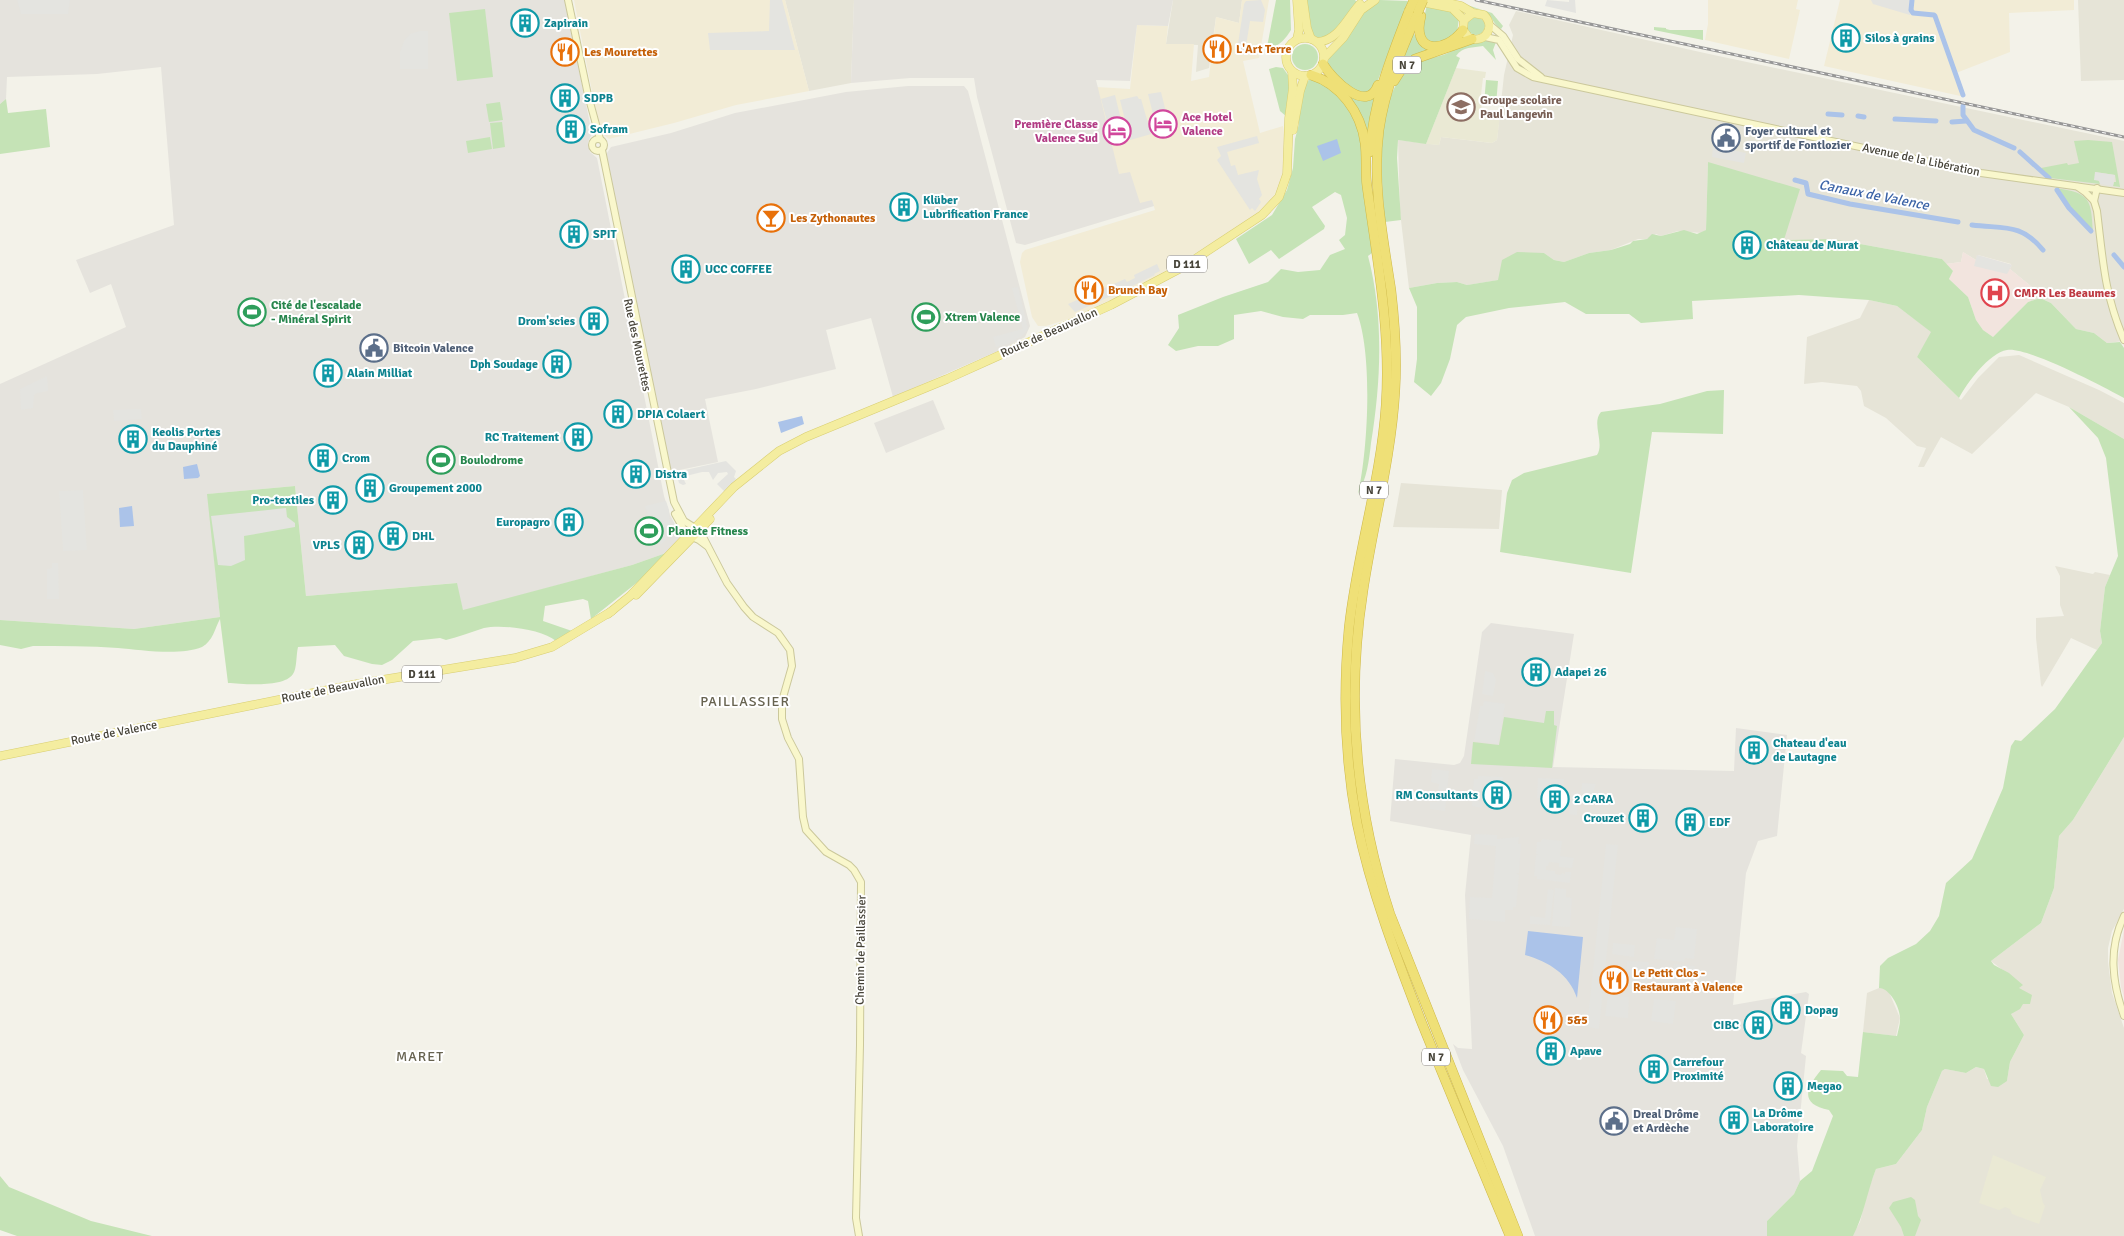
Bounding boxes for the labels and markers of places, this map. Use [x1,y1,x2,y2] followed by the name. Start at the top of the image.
[510,8,540,38] building icon: Zapirain
[544,16,588,31] place label: Zapirain
[1831,23,1861,53] building icon: Silos à grains
[1865,31,1935,46] place label: Silos à grains
[1202,34,1232,64] restaurant icon: L'Art Terre
[550,37,580,67] restaurant icon: Les Mourettes
[1236,42,1291,57] place label: L'Art Terre
[584,45,658,60] place label: Les Mourettes
[550,83,580,113] building icon: SDPB
[584,91,613,106] place label: SDPB
[1446,92,1476,122] school or university icon: Groupe scolaire Paul Langevin
[1480,93,1562,122] place label: Groupe scolaire Paul Langevin
[1148,109,1178,139] hotel icon: Ace Hotel Valence
[1182,110,1233,139] place label: Ace Hotel Valence
[556,114,586,144] building icon: Sofram
[1102,116,1132,146] hotel icon: Première Classe Valence Sud
[1014,117,1099,146] place label: Première Classe Valence Sud
[590,122,628,137] place label: Sofram
[1711,123,1741,153] public building icon: Foyer culturel et sportif de Fontlozier
[1745,124,1851,153] place label: Foyer culturel et sportif de Fontlozier
[889,192,919,222] building icon: Klüber Lubrification France
[923,193,1028,222] place label: Klüber Lubrification France
[756,203,786,233] bar icon: Les Zythonautes
[790,211,876,226] place label: Les Zythonautes
[559,219,589,249] building icon: SPIT
[593,227,618,242] place label: SPIT
[1732,230,1762,260] building icon: Château de Murat
[1766,238,1859,253] place label: Château de Murat
[671,254,701,284] building icon: UCC COFFEE
[705,262,772,277] place label: UCC COFFEE
[1074,275,1104,305] restaurant icon: Brunch Bay
[1980,278,2010,308] hospital icon: CMPR Les Beaumes
[1108,283,1167,298] place label: Brunch Bay
[2014,286,2116,301] place label: CMPR Les Beaumes
[237,297,267,327] sports icon: Cité de l'escalade - Minéral Spirit
[271,298,362,327] place label: Cité de l'escalade - Minéral Spirit
[911,302,941,332] sports icon: Xtrem Valence
[579,306,609,336] building icon: Drom'scies
[945,310,1020,325] place label: Xtrem Valence
[518,314,576,329] place label: Drom'scies
[359,333,389,363] public building icon: Bitcoin Valence
[393,341,474,356] place label: Bitcoin Valence
[542,349,572,379] building icon: Dph Soudage
[470,357,538,372] place label: Dph Soudage
[313,358,343,388] building icon: Alain Milliat
[347,366,413,381] place label: Alain Milliat
[603,399,633,429] building icon: DPIA Colaert
[637,407,706,422] place label: DPIA Colaert
[563,422,593,452] building icon: RC Traitement
[118,424,148,454] building icon: Keolis Portes du Dauphiné
[152,425,221,454] place label: Keolis Portes du Dauphiné
[485,430,559,445] place label: RC Traitement
[308,443,338,473] building icon: Crom
[426,445,456,475] sports icon: Boulodrome
[342,451,370,466] place label: Crom
[460,453,523,468] place label: Boulodrome
[621,459,651,489] building icon: Distra
[655,467,687,482] place label: Distra
[355,473,385,503] building icon: Groupement 2000
[389,481,483,496] place label: Groupement 2000
[318,485,348,515] building icon: Pro-textiles
[252,493,315,508] place label: Pro-textiles
[554,507,584,537] building icon: Europagro
[496,515,550,530] place label: Europagro
[634,516,664,546] sports icon: Planète Fitness
[378,521,408,551] building icon: DHL
[668,524,749,539] place label: Planète Fitness
[412,529,435,544] place label: DHL
[344,530,374,560] building icon: VPLS
[313,538,340,553] place label: VPLS
[1521,657,1551,687] building icon: Adapei 26
[1555,665,1607,680] place label: Adapei 26
[1739,735,1769,765] building icon: Chateau d'eau de Lautagne
[1773,736,1847,765] place label: Chateau d'eau de Lautagne
[1482,780,1512,810] building icon: RM Consultants
[1540,784,1570,814] building icon: 2 CARA
[1395,788,1479,803] place label: RM Consultants
[1574,792,1613,807] place label: 2 CARA
[1628,803,1658,833] building icon: Crouzet
[1675,807,1705,837] building icon: EDF
[1583,811,1625,826] place label: Crouzet
[1709,815,1731,830] place label: EDF
[1599,965,1629,995] restaurant icon: Le Petit Clos - Restaurant à Valence
[1633,966,1743,995] place label: Le Petit Clos - Restaurant à Valence
[1771,995,1801,1025] building icon: Dopag
[1805,1003,1839,1018] place label: Dopag
[1533,1005,1563,1035] restaurant icon: 5&5
[1743,1010,1773,1040] building icon: CIBC
[1567,1013,1588,1028] place label: 5&5
[1713,1018,1740,1033] place label: CIBC
[1536,1036,1566,1066] building icon: Apave
[1570,1044,1602,1059] place label: Apave
[1639,1054,1669,1084] building icon: Carrefour Proximité
[1673,1055,1724,1084] place label: Carrefour Proximité
[1773,1071,1803,1101] building icon: Megao
[1807,1079,1842,1094] place label: Megao
[1719,1105,1749,1135] building icon: La Drôme Laboratoire
[1599,1106,1629,1136] public building icon: Dreal Drôme et Ardèche
[1753,1106,1814,1135] place label: La Drôme Laboratoire
[1633,1107,1699,1136] place label: Dreal Drôme et Ardèche

